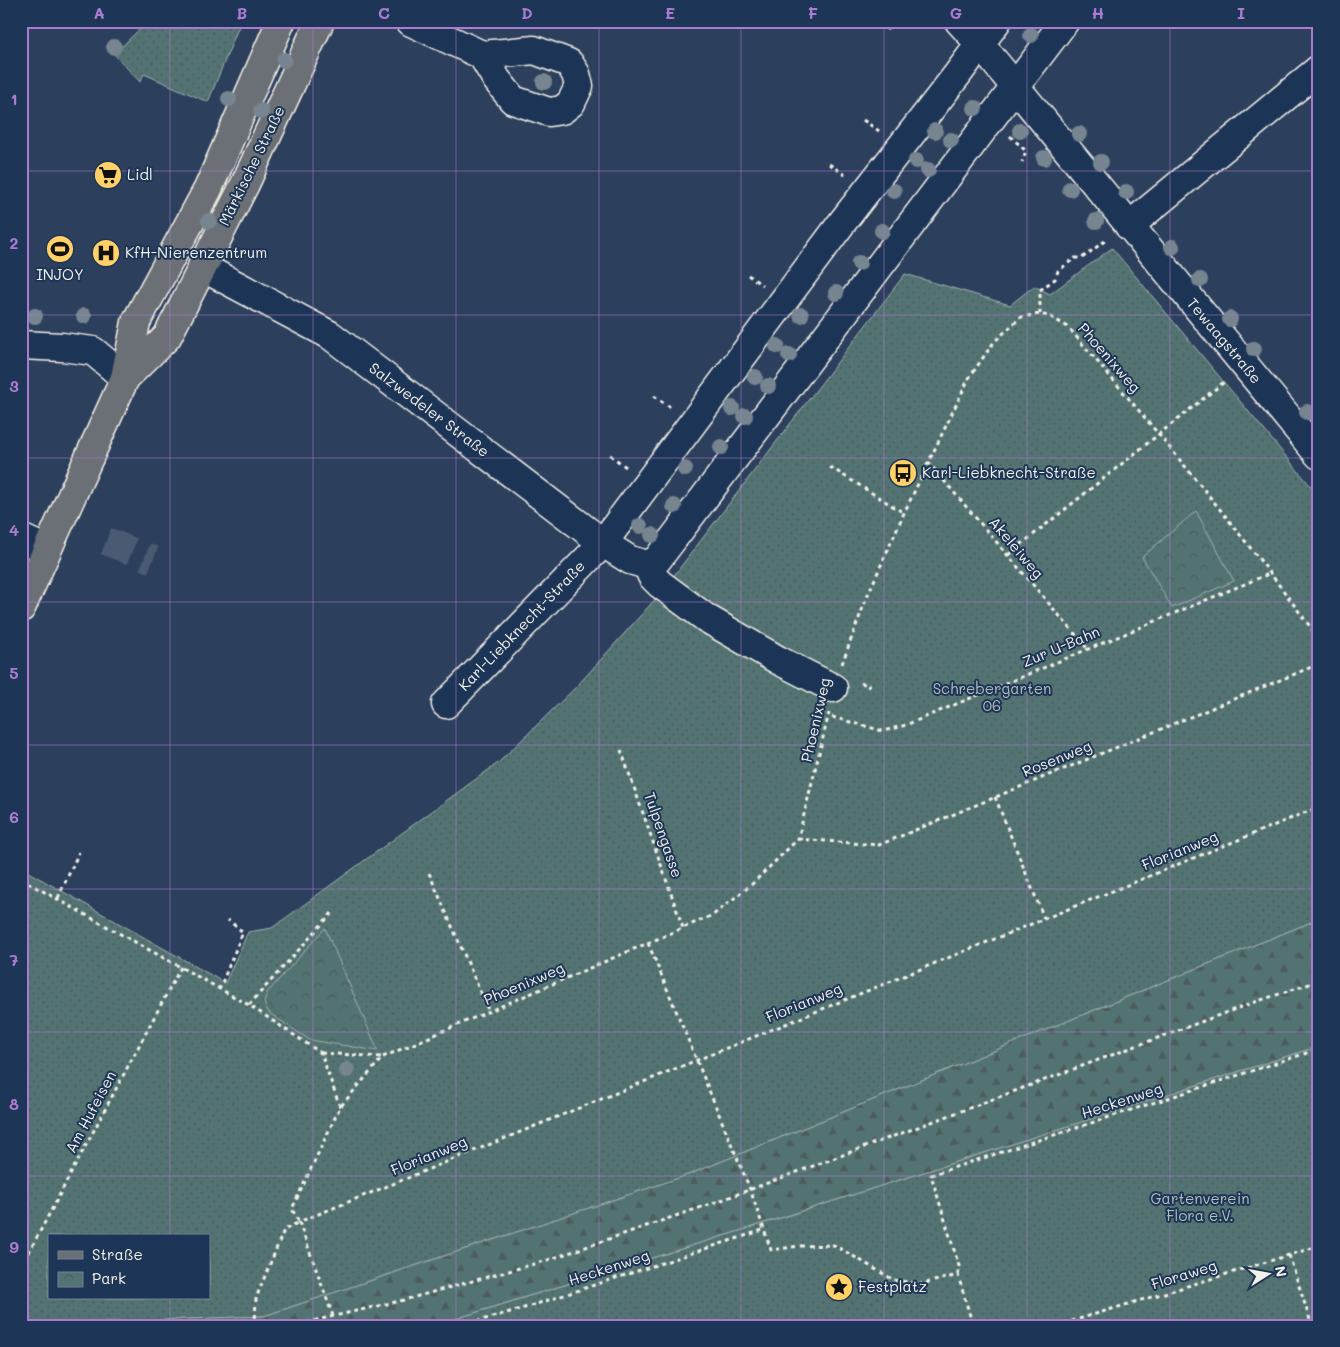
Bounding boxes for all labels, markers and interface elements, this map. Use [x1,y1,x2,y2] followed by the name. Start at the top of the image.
[93,2,105,23] text: A
[237,2,247,23] text: B
[378,2,390,23] text: C
[521,2,533,23] text: D
[665,2,675,23] text: E
[808,2,818,23] text: F
[950,2,962,23] text: G
[1092,2,1104,23] text: H
[1237,2,1245,23] text: I
[10,88,18,109] text: 1
[213,102,289,229] street label: Märkische Straße
[93,160,123,190] supermarket icon: Lidl
[127,164,153,184] place label: Lidl
[10,232,19,253] text: 2
[45,234,75,264] sports icon: INJOY
[91,238,121,268] hospital icon: KfH-Nierenzentrum
[125,242,267,262] place label: KfH-Nierenzentrum
[36,264,84,284] place label: INJOY
[1183,293,1267,387] street label: Tewaagstraße
[1074,318,1146,397] street label: Phoenixweg
[365,357,494,461] street label: Salzwedeler Straße
[9,375,19,396] text: 3
[888,458,918,488] bus stop icon: Karl-Liebknecht-Straße
[922,462,1096,482] place label: Karl-Liebknecht-Straße
[985,512,1049,583] street label: Akeleiweg
[9,519,19,540] text: 4
[454,556,589,695] street label: Karl-Liebknecht-Straße
[1019,621,1102,671] street label: Zur U-Bahn
[9,662,19,683] text: 5
[796,675,835,764] street label: Phoenixweg
[933,678,1051,715] park label: Schrebergarten 06
[1019,735,1094,781] street label: Rosenweg
[640,789,688,880] street label: Tulpengasse
[9,806,19,827] text: 6
[1139,826,1221,874] street label: Florianweg
[10,949,19,970] text: 7
[480,957,567,1009] street label: Phoenixweg
[763,978,845,1026] street label: Florianweg
[60,1067,120,1156] street label: Am Hufeisen
[1079,1077,1165,1123] street label: Heckenweg
[9,1093,19,1114] text: 8
[388,1131,470,1179] street label: Florianweg
[1150,1188,1250,1225] park label: Gartenverein Flora e.V.
[48,1234,210,1300] legend
[9,1236,19,1257] text: 9
[92,1244,143,1264] text: Straße
[566,1244,652,1290] street label: Heckenweg
[1242,1250,1292,1300] north arrow
[1148,1255,1219,1293] street label: Floraweg
[1271,1264,1292,1278] text: N
[92,1268,126,1288] text: Park
[824,1272,854,1302] place icon: Festplatz
[858,1276,927,1296] place label: Festplatz

